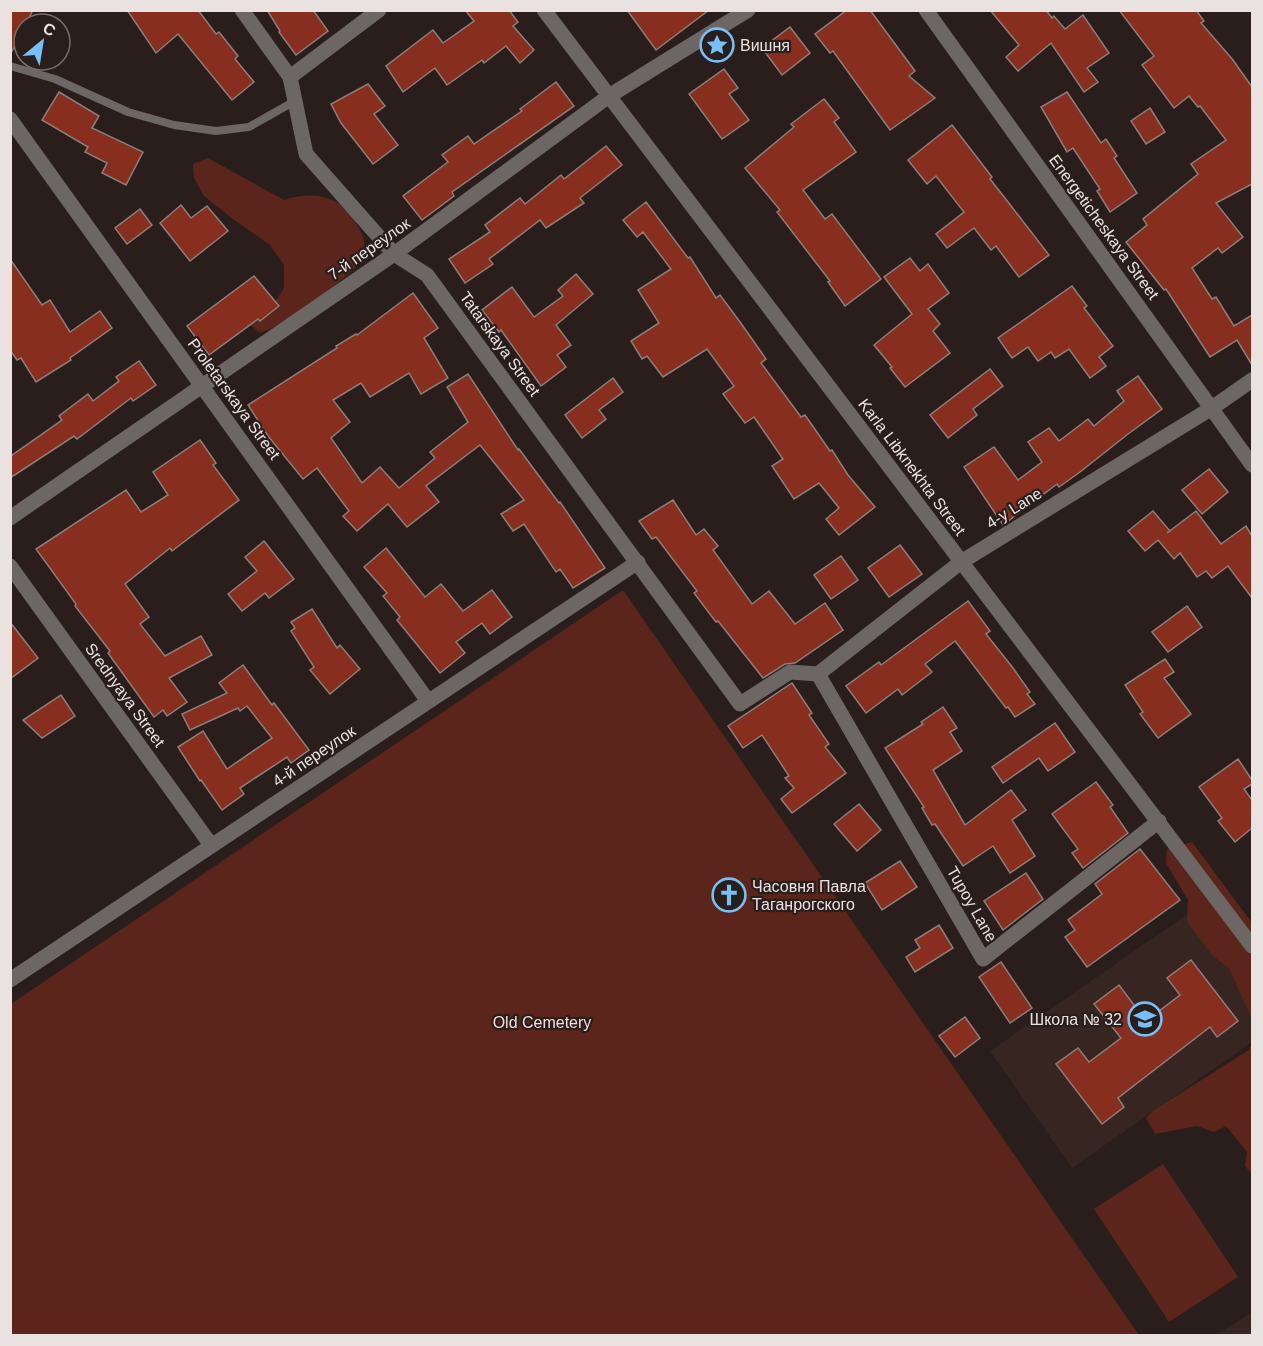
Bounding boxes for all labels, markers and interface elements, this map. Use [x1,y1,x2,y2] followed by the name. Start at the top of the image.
[12,12,72,72] north arrow
[40,19,59,40] text: С
[699,27,735,63] place icon: Вишня
[740,37,790,54] place label: Вишня
[1046,151,1162,303] street label: Energeticheskaya Street
[325,214,414,283] street label: 7-й переулок
[457,289,544,400] street label: Tatarskaya Street
[185,335,284,463] street label: Proletarskaya Street
[855,395,969,539] street label: Karla Libknekhta Street
[983,484,1045,532] street label: 4-y Lane
[82,640,169,750] street label: Srednyaya Street
[270,722,359,790] street label: 4-й переулок
[944,863,1000,945] street label: Tupoy Lane
[711,877,747,913] church icon: Часовня Павла Таганрогского
[752,878,866,913] place label: Часовня Павла Таганрогского
[1127,1001,1163,1037] school or university icon: Школа № 32
[1030,1011,1122,1028] place label: Школа № 32
[493,1014,591,1031] park label: Old Cemetery

